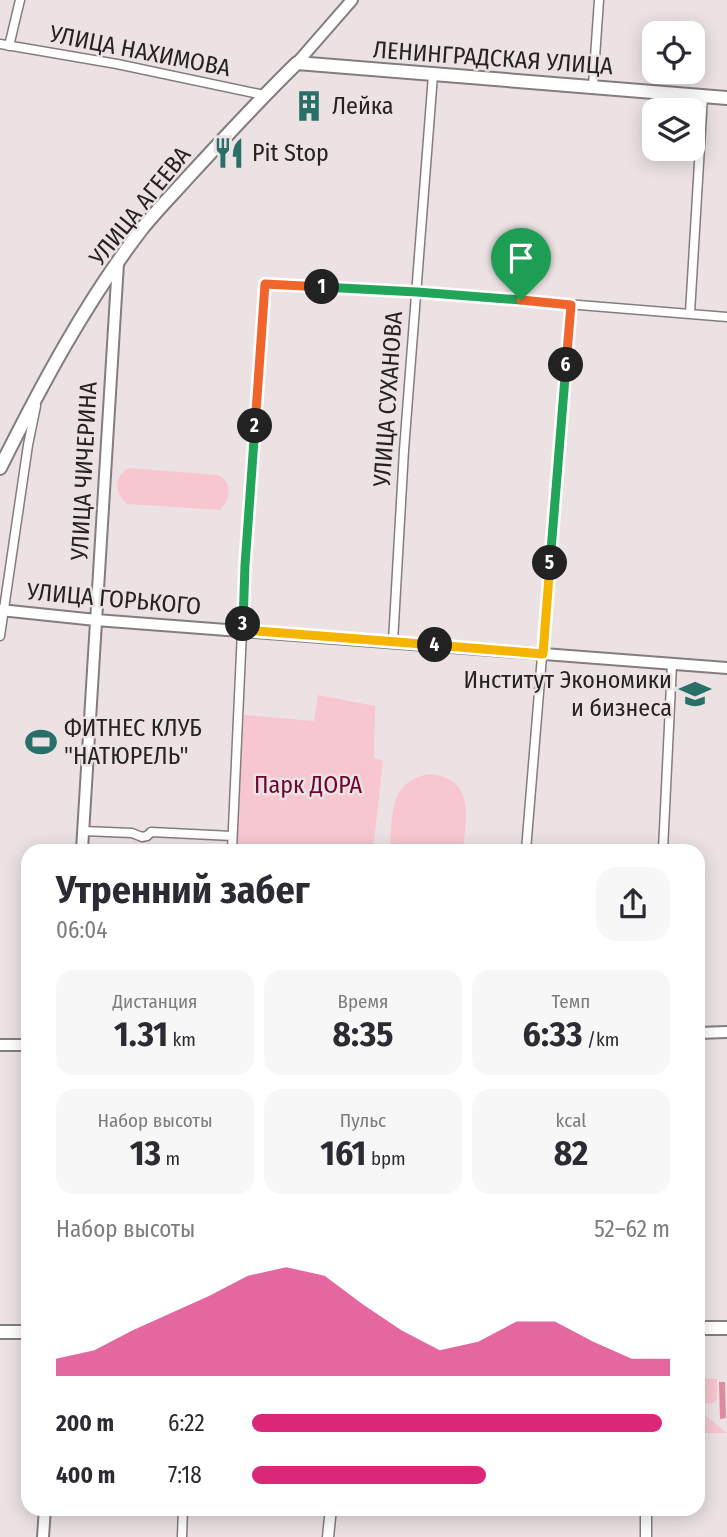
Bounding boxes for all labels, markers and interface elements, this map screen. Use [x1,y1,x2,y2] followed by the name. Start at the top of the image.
[46,20,233,82] street label: УЛИЦА НАХИМОВА
[642,21,705,161] map controls
[642,21,705,84] button: locate
[372,36,614,80] street label: ЛЕНИНГРАДСКАЯ УЛИЦА
[292,89,326,123] building icon: Лейка
[332,92,394,120] place label: Лейка
[642,98,705,161] button: layers
[212,136,246,170] restaurant icon: Pit Stop
[252,139,329,167] place label: Pit Stop
[83,141,197,272] street label: УЛИЦА АГЕЕВА
[491,228,551,300] pin
[502,239,540,277] icon: arrive
[304,270,340,304] pin: 1
[317,275,326,298] text: 1
[368,310,408,489] street label: УЛИЦА СУХАНОВА
[548,348,584,382] pin: 6
[561,353,570,376] text: 6
[65,381,103,562] street label: УЛИЦА ЧИЧЕРИНА
[238,408,272,444] pin: 2
[250,414,259,437] text: 2
[532,546,568,580] pin: 5
[545,551,554,574] text: 5
[25,577,202,621] street label: УЛИЦА ГОРЬКОГО
[226,606,260,642] pin: 3
[238,612,247,635] text: 3
[418,628,452,662] pin: 4
[430,633,439,656] text: 4
[464,666,672,722] place label: Институт Экономики и бизнеса
[678,677,712,711] school or university icon: Институт Экономики и бизнеса
[64,714,202,770] place label: ФИТНЕС КЛУБ "НАТЮРЕЛЬ"
[24,725,58,759] sports icon: ФИТНЕС КЛУБ "НАТЮРЕЛЬ"
[254,771,362,799] park label: Парк ДОРА
[56,867,310,913] text: Утренний забег
[596,867,670,941] button: share
[56,916,107,944] text: 06:04
[112,990,198,1013] text: Дистанция
[338,990,388,1013] text: Время
[552,990,590,1013] text: Темп
[114,1013,168,1055] text: 1.31
[333,1013,393,1055] text: 8:35
[523,1013,583,1055] text: 6:33
[168,1028,196,1051] text: km
[583,1028,619,1051] text: /km
[97,1109,213,1132] text: Набор высоты
[340,1109,386,1132] text: Пульс
[556,1109,586,1132] text: kcal
[130,1132,161,1174] text: 13
[320,1132,366,1174] text: 161
[554,1132,588,1174] text: 82
[161,1147,180,1170] text: m
[366,1147,406,1170] text: bpm
[56,1215,195,1243] text: Набор высоты
[594,1215,670,1243] text: 52–62 m
[56,1409,114,1437] text: 200 m
[168,1409,205,1437] text: 6:22
[56,1461,115,1489] text: 400 m
[168,1461,202,1489] text: 7:18

